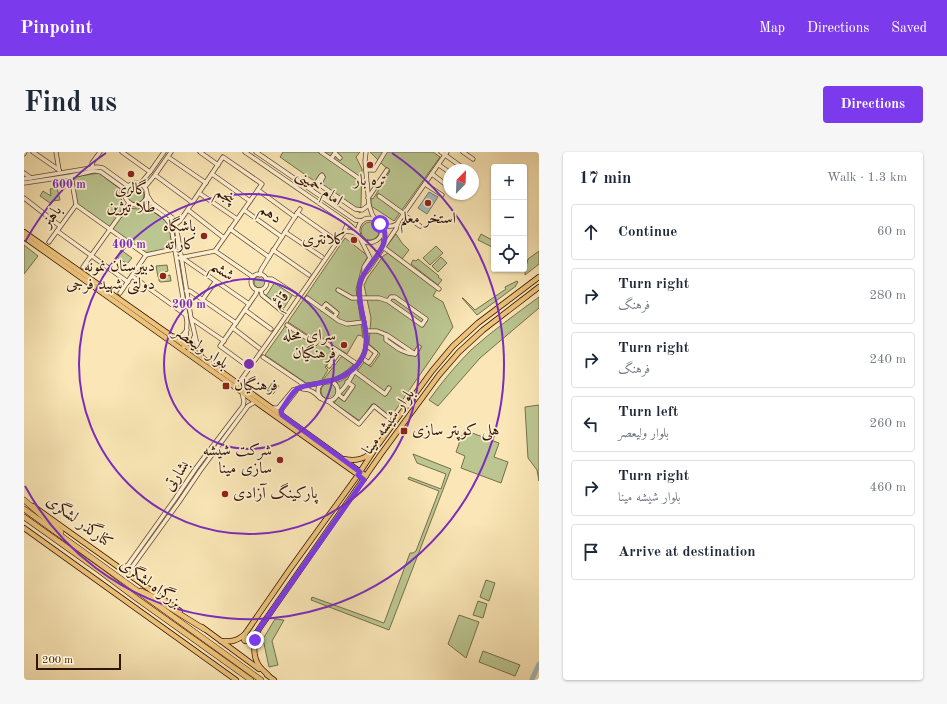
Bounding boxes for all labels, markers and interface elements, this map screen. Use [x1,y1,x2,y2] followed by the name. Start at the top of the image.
[20,19,93,38] text: Pinpoint
[759,21,785,35] text: Map
[807,21,869,35] text: Directions
[891,21,927,35] text: Saved
[823,86,923,123] button: Directions
[24,90,117,118] text: Find us
[365,160,375,170] marker: تره بار
[443,164,479,200] north arrow
[491,164,527,272] map controls
[491,164,527,200] button: +
[290,166,345,214] street label: امام خمینی
[126,169,136,179] marker: گالری طلا تیژین
[579,170,632,187] text: 17 min
[827,171,907,184] text: Walk · 1.3 km
[351,173,387,189] place label: تره بار
[52,179,86,191] text: 600 m
[106,179,156,216] place label: گالری طلا تیژین
[209,184,239,214] street label: پنجم
[423,198,433,208] marker: استخر معلم
[491,200,527,236] button: −
[253,201,284,232] street label: دهم
[38,203,65,233] street label: باهنر
[400,210,456,234] place label: استخر معلم
[163,215,196,253] place label: باشگاه کاراته
[371,215,389,233] route start
[580,221,602,243] icon: ahead
[618,225,677,240] text: Continue
[877,225,906,238] text: 60 m
[199,231,209,241] marker: باشگاه کاراته
[302,231,346,248] place label: کلانتری
[349,235,359,245] marker: کلانتری
[491,236,527,272] button: locate
[112,239,146,251] text: 400 m
[203,258,237,290] street label: ششم
[66,259,155,295] place label: دبیرستان نمونه دولتی شهید فرجی
[158,271,168,281] marker: دبیرستان نمونه دولتی شهید فرجی
[618,277,689,292] text: Turn right
[580,285,602,307] icon: right
[268,289,297,316] street label: قائم
[869,289,906,302] text: 280 m
[172,299,206,311] text: 200 m
[618,299,650,312] text: فرهنگ
[169,322,231,373] street label: بلوار ولیعصر
[282,328,336,363] place label: سرای محله فرهنگیان
[339,340,349,350] marker: سرای محله فرهنگیان
[618,341,689,356] text: Turn right
[580,349,602,371] icon: right
[869,353,906,366] text: 240 m
[242,357,256,371] centre of rings
[618,363,650,376] text: فرهنگ
[234,375,278,395] place label: فرهنگیان
[221,381,231,391] marker: فرهنگیان
[360,386,418,458] street label: بلوار شیشه مینا
[618,405,678,420] text: Turn left
[580,413,602,435] icon: left
[869,417,906,430] text: 260 m
[412,422,499,441] place label: هلی کوپتر سازی
[399,426,409,436] marker: هلی کوپتر سازی
[618,427,669,440] text: بلوار ولیعصر
[203,442,272,477] place label: شرکت شیشه سازی مینا
[275,455,285,465] marker: شرکت شیشه سازی مینا
[161,457,193,494] street label: بشارتی
[618,469,689,484] text: Turn right
[580,477,602,499] icon: right
[869,481,906,494] text: 460 m
[233,482,318,504] place label: پارکینگ آزادی
[42,489,118,552] street label: کنارگذر لشگری
[220,489,230,499] marker: پارکینگ آزادی
[618,491,680,504] text: بلوار شیشه مینا
[580,541,602,563] icon: arrive
[618,545,756,560] text: Arrive at destination
[116,553,186,612] street label: بزرگراه لشگری
[246,631,264,649] route end
[36,652,121,671] scale bar
[42,655,73,666] text: 200 m

